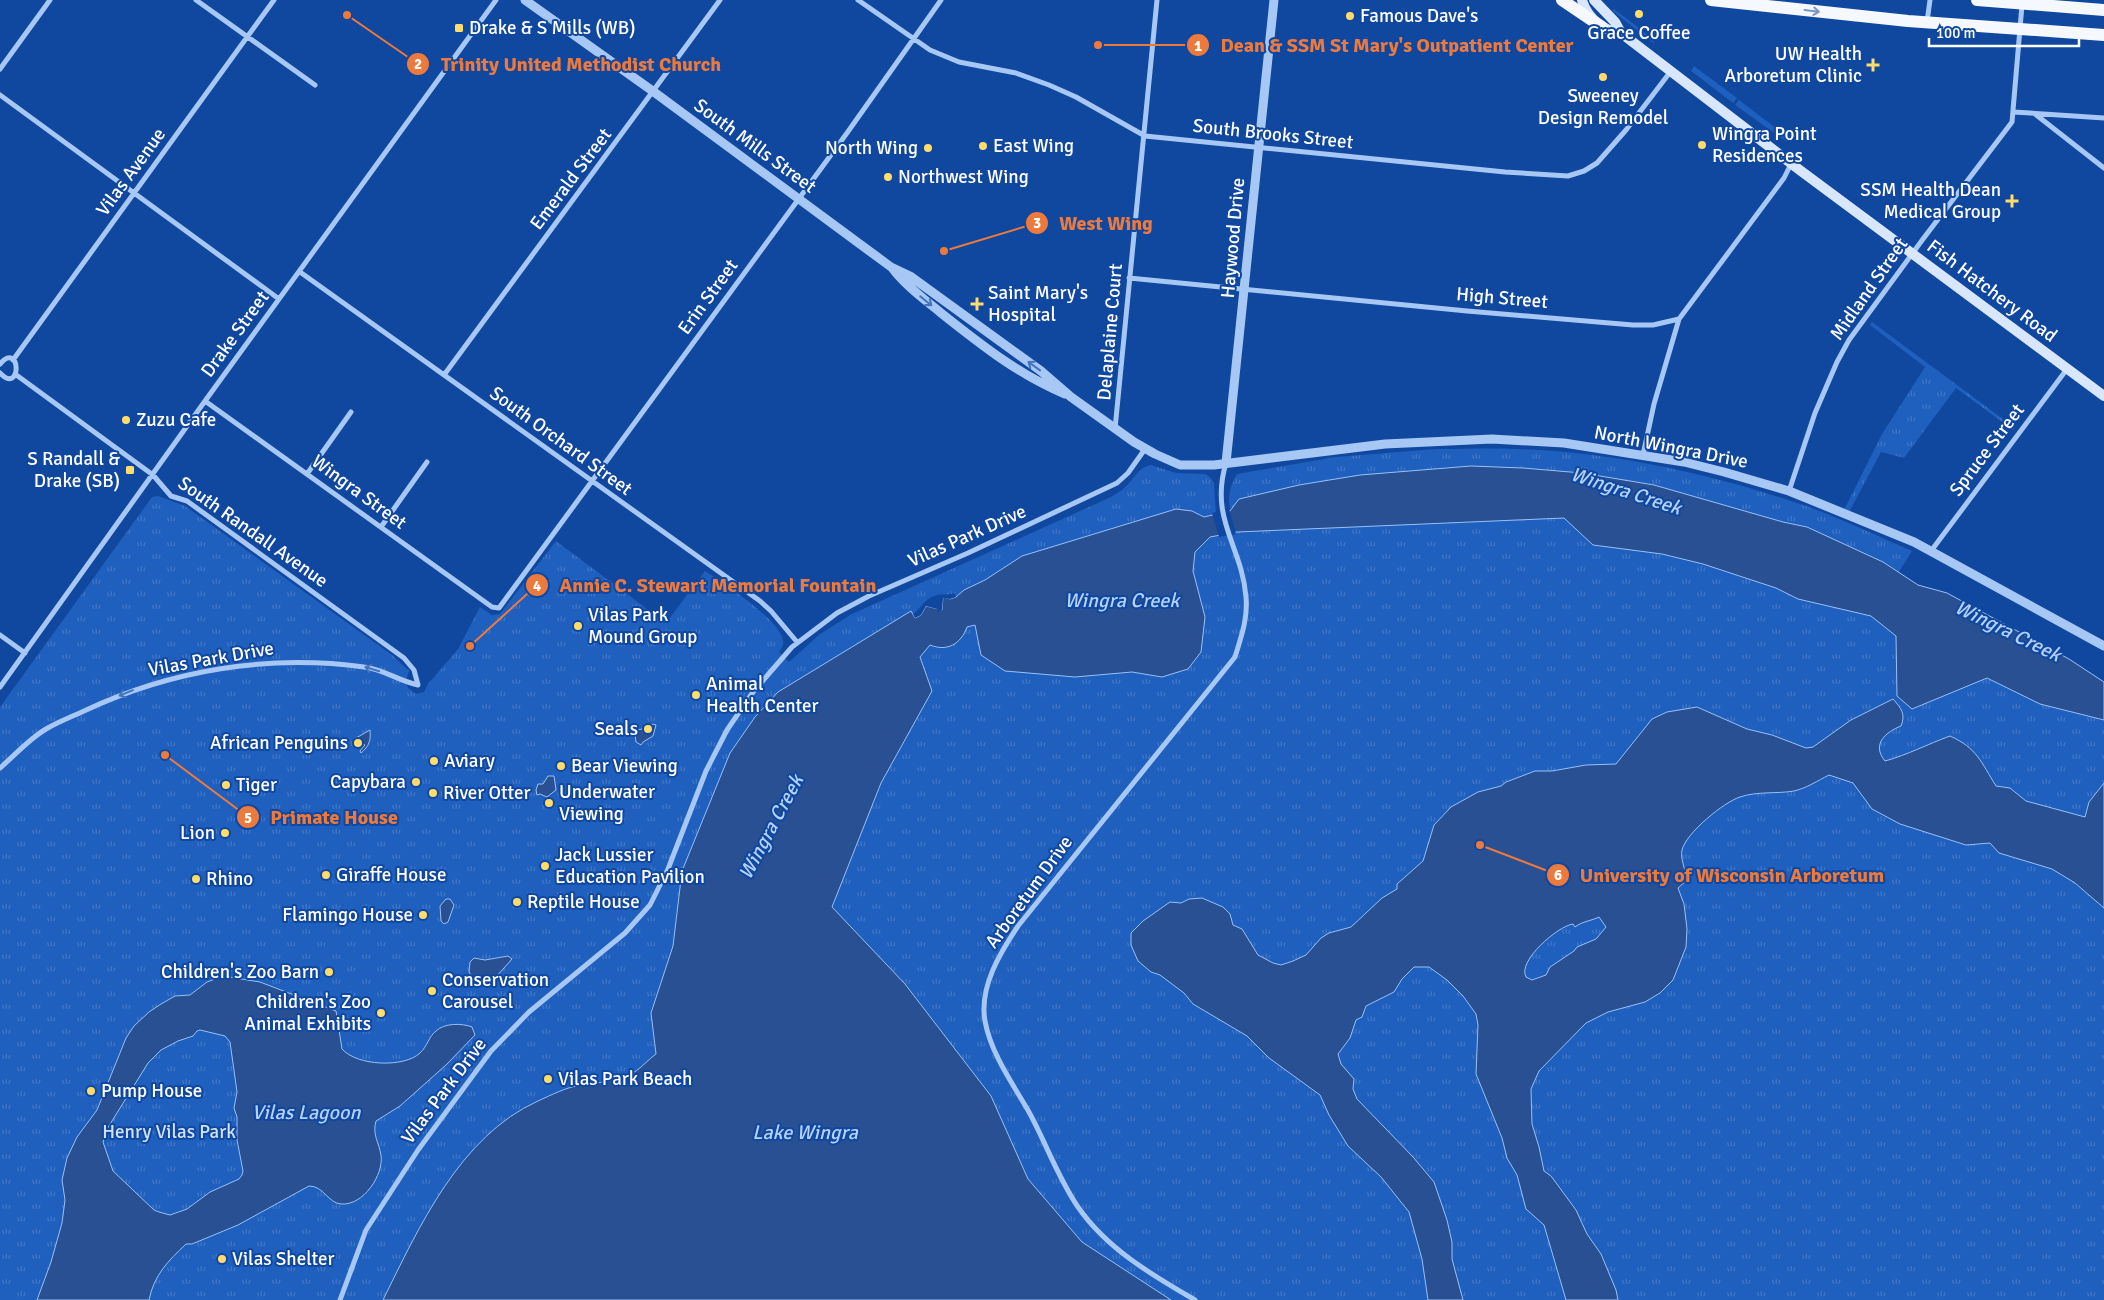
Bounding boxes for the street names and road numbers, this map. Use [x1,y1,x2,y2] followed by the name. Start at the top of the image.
[689,94,821,199] street label: South Mills Street
[1192,114,1355,154] street label: South Brooks Street
[91,123,171,221] street label: Vilas Avenue
[525,123,617,235] street label: Emerald Street
[1216,177,1250,299] street label: Haywood Drive
[1825,233,1913,345] street label: Midland Street
[1922,234,2062,348] street label: Fish Hatchery Road
[673,254,744,339] street label: Erin Street
[1092,262,1128,401] street label: Delaplaine Court
[1455,282,1549,314] street label: High Street
[196,286,275,382] street label: Drake Street
[485,381,637,501] street label: South Orchard Street
[1944,399,2030,501] street label: Spruce Street
[1592,420,1750,474] street label: North Wingra Drive
[307,449,412,535] street label: Wingra Street
[173,471,333,593] street label: South Randall Avenue
[904,499,1030,573] street label: Vilas Park Drive
[146,636,276,682] street label: Vilas Park Drive
[980,831,1078,953] street label: Arboretum Drive
[396,1033,492,1149] street label: Vilas Park Drive

